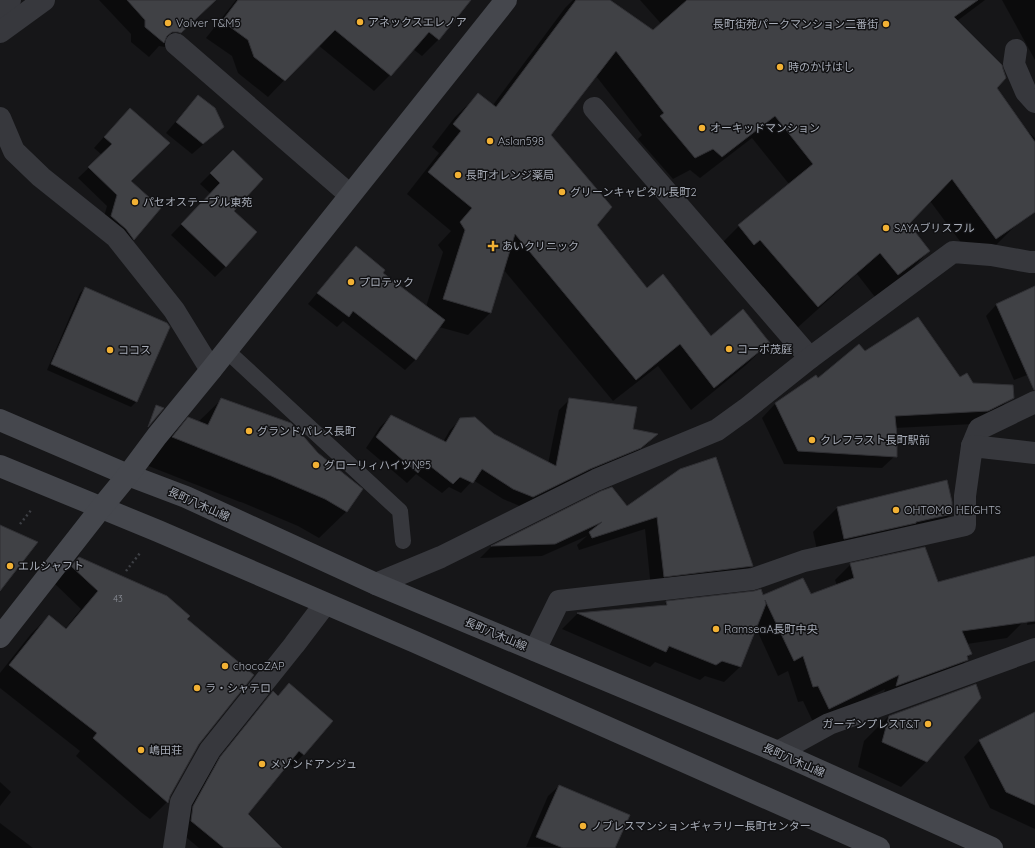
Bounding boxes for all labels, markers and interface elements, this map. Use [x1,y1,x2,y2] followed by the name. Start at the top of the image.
[368,15,467,29] place label: アネックスエレノア
[176,16,240,30] place label: Volver T&M5
[355,17,365,27] marker: アネックスエレノア
[713,17,878,31] place label: 長町街苑パークマンション二番街
[163,18,173,28] marker: Volver T&M5
[881,19,891,29] marker: 長町街苑パークマンション二番街
[788,60,854,74] place label: 時のかけはし
[775,62,785,72] marker: 時のかけはし
[710,121,820,135] place label: オーキッドマンション
[697,123,707,133] marker: オーキッドマンション
[498,134,544,148] place label: Aslan598
[485,136,495,146] marker: Aslan598
[466,168,554,182] place label: 長町オレンジ薬局
[453,170,463,180] marker: 長町オレンジ薬局
[570,185,697,199] place label: グリーンキャピタル長町2
[557,187,567,197] marker: グリーンキャピタル長町2
[143,195,252,209] place label: パセオステーブル東苑
[130,197,140,207] marker: パセオステーブル東苑
[894,221,975,235] place label: SAYAブリスフル
[881,223,891,233] marker: SAYAブリスフル
[502,239,579,253] place label: あいクリニック
[487,240,499,252] marker: あいクリニック
[359,275,414,289] place label: プロテック
[346,277,356,287] marker: プロテック
[737,342,792,356] place label: コーポ茂庭
[118,343,151,357] place label: ココス
[724,344,734,354] marker: コーポ茂庭
[105,345,115,355] marker: ココス
[257,424,356,438] place label: グランドパレス長町
[244,426,254,436] marker: グランドパレス長町
[820,433,930,447] place label: クレフラスト長町駅前
[807,435,817,445] marker: クレフラスト長町駅前
[324,458,431,472] place label: グローリィハイツ№5
[311,460,321,470] marker: グローリィハイツ№5
[166,484,232,524] street label: 長町八木山線
[904,503,1001,517] place label: OHTOMO HEIGHTS
[891,505,901,515] marker: OHTOMO HEIGHTS
[18,559,84,573] place label: エルシャフト
[5,561,15,571] marker: エルシャフト
[113,593,123,604] house number: 43
[463,615,529,653] street label: 長町八木山線
[724,622,819,636] place label: RamseaA長町中央
[711,624,721,634] marker: RamseaA長町中央
[233,659,285,673] place label: chocoZAP
[220,661,230,671] marker: chocoZAP
[205,681,271,695] place label: ラ・シャテロ
[192,683,202,693] marker: ラ・シャテロ
[823,717,920,731] place label: ガーデンプレスT&T
[923,719,933,729] marker: ガーデンプレスT&T
[761,740,827,780] street label: 長町八木山線
[149,743,182,757] place label: 嶋田荘
[136,745,146,755] marker: 嶋田荘
[270,757,357,771] place label: メゾンドアンジュ
[257,759,267,769] marker: メゾンドアンジュ
[591,819,811,833] place label: ノブレスマンションギャラリー長町センター
[578,821,588,831] marker: ノブレスマンションギャラリー長町センター

